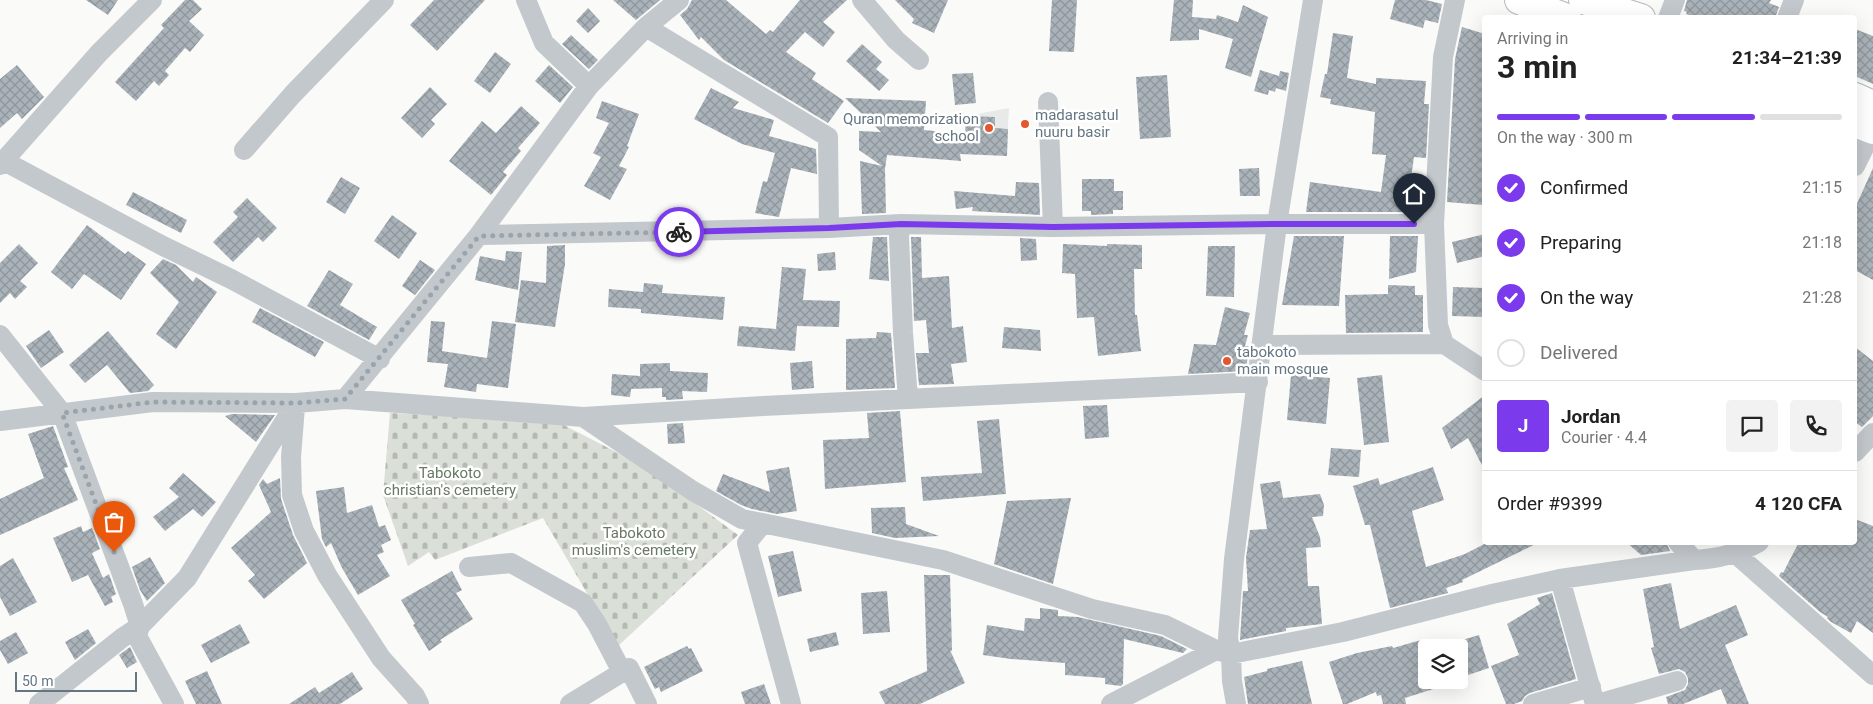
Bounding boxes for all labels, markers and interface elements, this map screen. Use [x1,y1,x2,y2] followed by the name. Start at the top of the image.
[1497,29,1568,48] text: Arriving in
[1732,46,1842,69] text: 21:34–21:39
[1497,48,1577,86] text: 3 min
[1035,106,1119,141] place label: madarasatul nuuru basir
[843,110,979,145] place label: Quran memorization school
[1019,118,1031,130] marker: madarasatul nuuru basir
[983,122,995,134] marker: Quran memorization school
[1497,128,1633,147] text: On the way · 300 m
[1393,173,1435,224] pin
[1497,174,1525,202] icon: check
[1540,176,1628,199] text: Confirmed
[1802,178,1842,197] text: 21:15
[1400,180,1428,208] icon: home
[654,207,704,257] courier
[665,218,693,246] icon: bike
[1497,229,1525,257] icon: check
[1540,231,1622,254] text: Preparing
[1802,233,1842,252] text: 21:18
[1497,284,1525,312] icon: check
[1540,286,1633,309] text: On the way
[1802,288,1842,307] text: 21:28
[1540,341,1618,364] text: Delivered
[1237,343,1328,378] place label: tabokoto main mosque
[1221,355,1233,367] marker: tabokoto main mosque
[1726,400,1778,452] button: chat
[1790,400,1842,452] button: phone
[1561,405,1621,428] text: Jordan
[1518,414,1528,437] text: J
[1561,428,1647,447] text: Courier · 4.4
[384,464,516,499] park label: Tabokoto christian's cemetery
[1497,492,1603,515] text: Order #9399
[1755,492,1842,515] text: 4 120 CFA
[93,501,135,552] pin
[100,508,128,536] icon: bag
[572,524,696,559] park label: Tabokoto muslim's cemetery
[1418,639,1468,689] map controls
[1418,639,1468,689] button: layers
[15,669,138,692] scale bar
[22,673,54,689] text: 50 m

